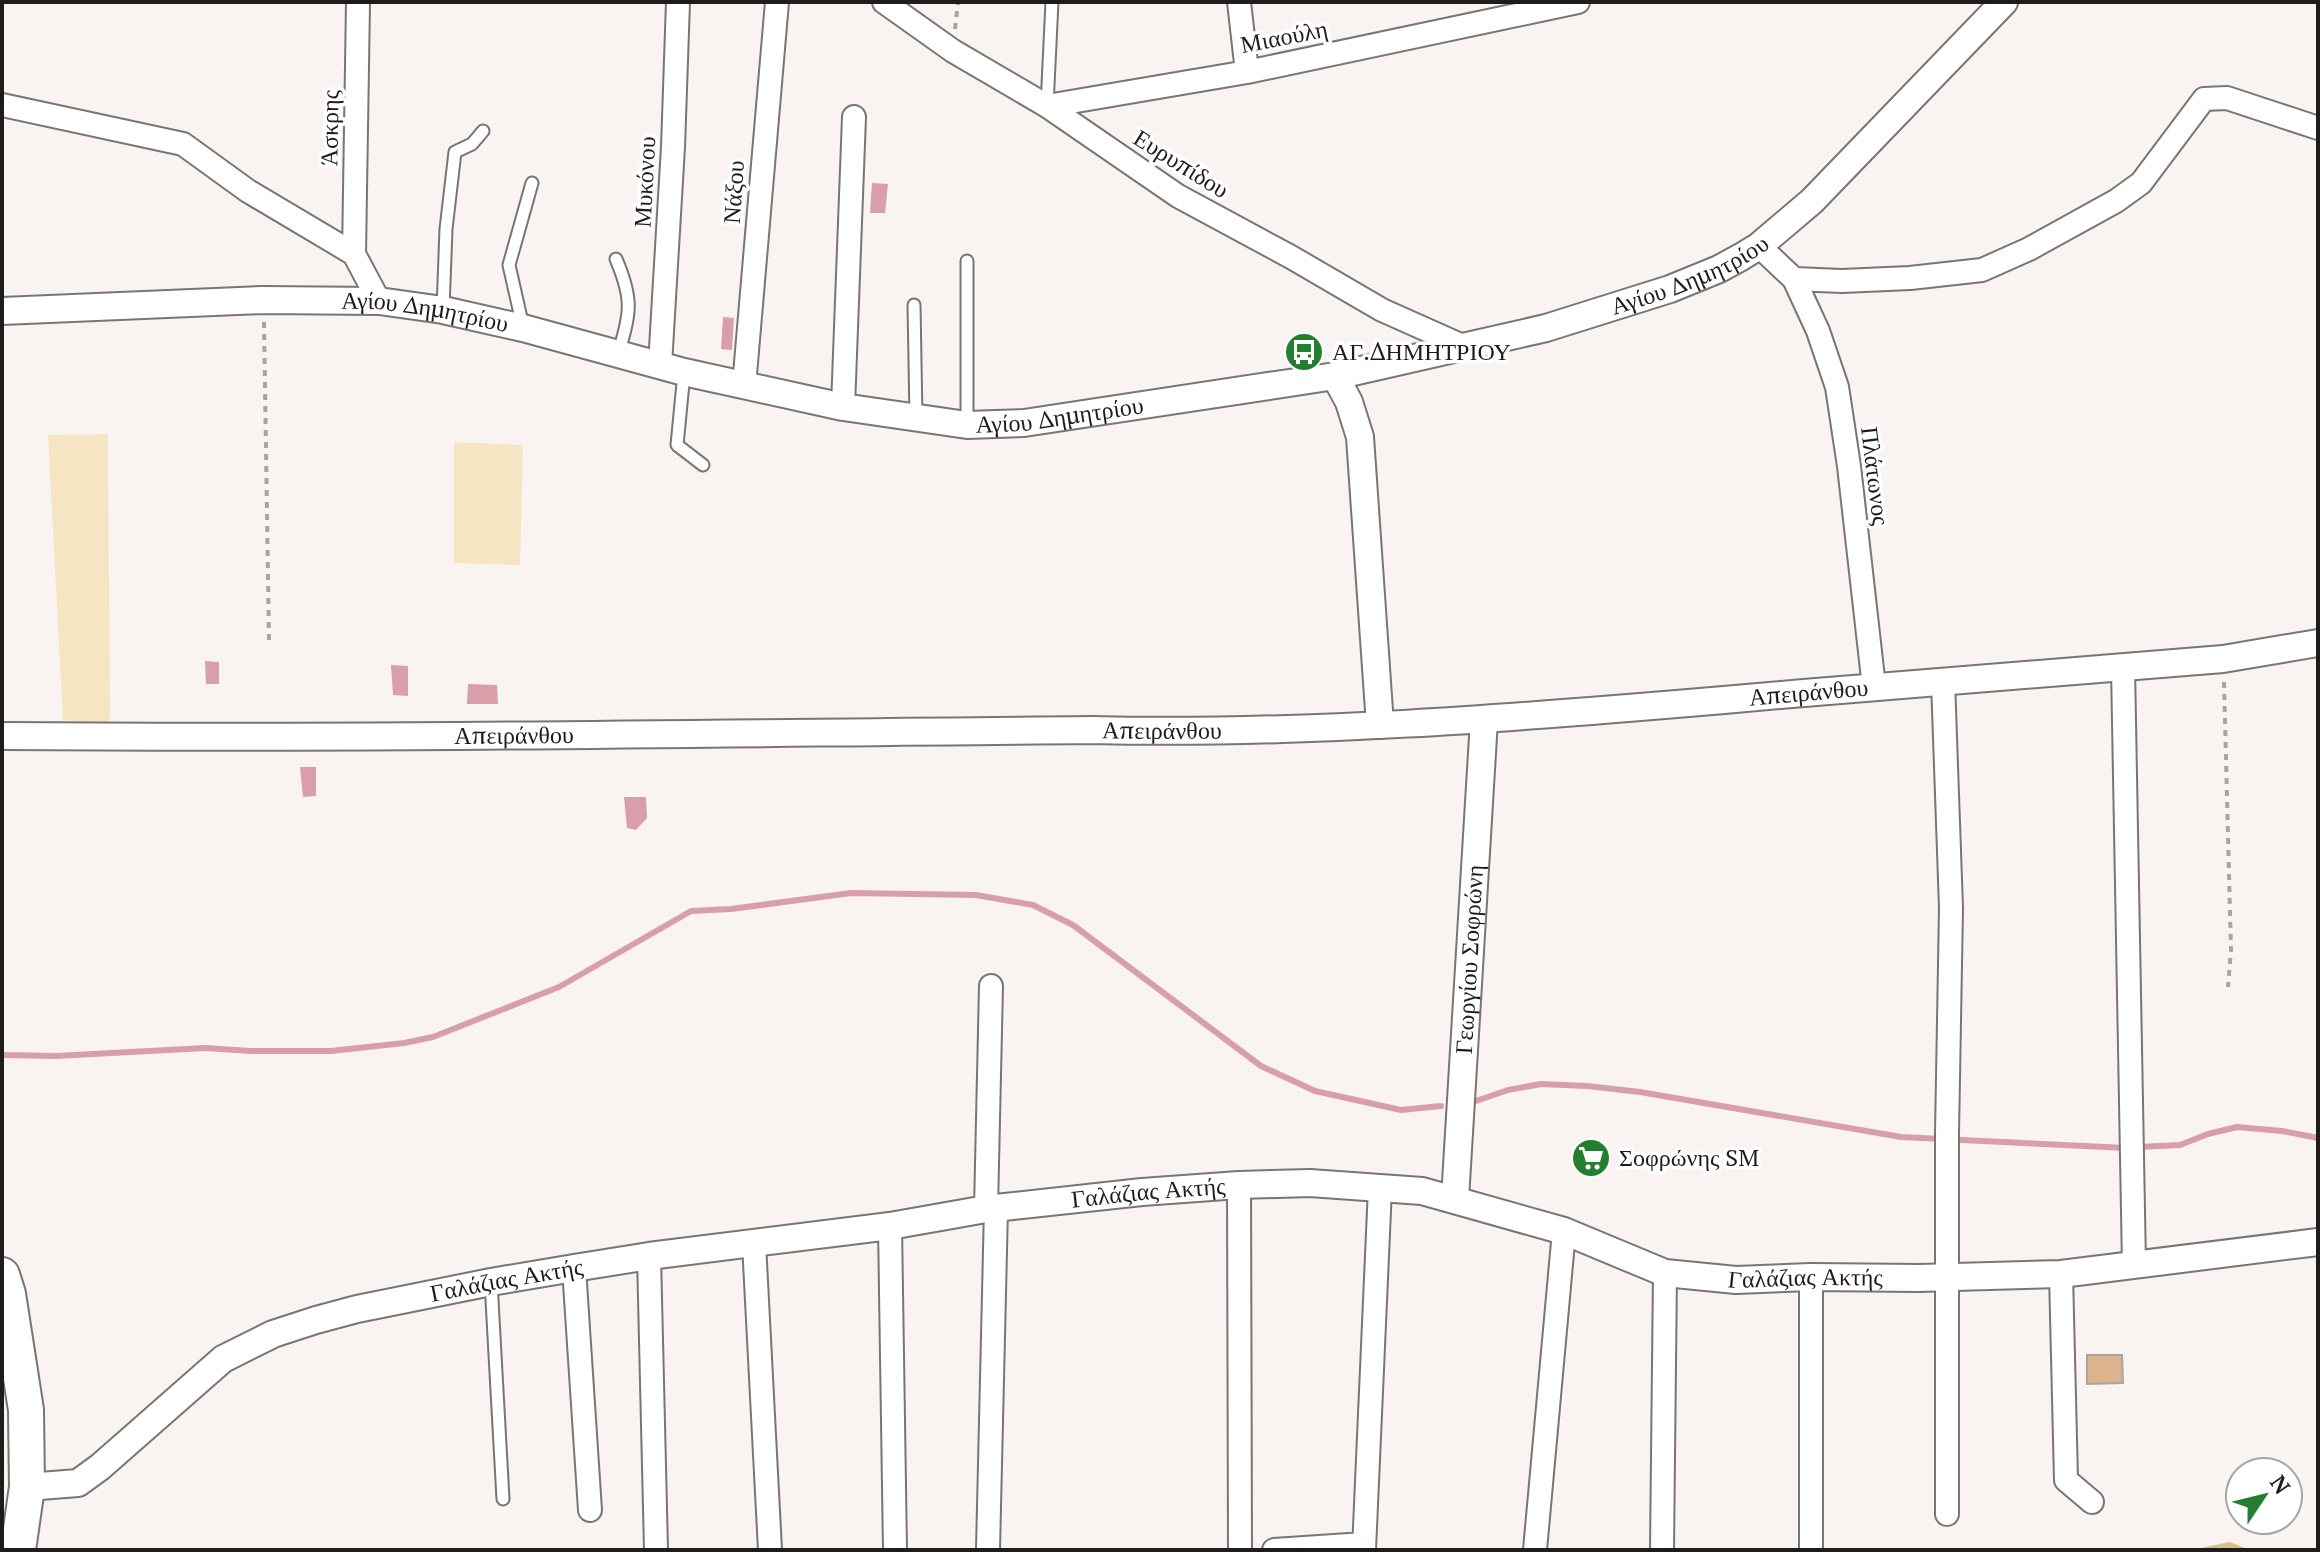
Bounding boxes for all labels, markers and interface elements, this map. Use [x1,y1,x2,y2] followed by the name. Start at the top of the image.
[1237,12,1330,60] street label: Μιαούλη
[312,89,346,166] street label: Άσκρης
[1128,121,1235,205] street label: Ευρυπίδου
[626,135,662,228] street label: Μυκόνου
[715,159,751,225] street label: Νάξου
[1606,227,1775,322] street label: Αγίου Δημητρίου
[341,283,512,339] street label: Αγίου Δημητρίου
[1283,331,1325,373] bus stop icon: ΑΓ.ΔΗΜΗΤΡΙΟΥ
[1332,335,1511,367] place label: ΑΓ.ΔΗΜΗΤΡΙΟΥ
[975,388,1145,440] street label: Αγίου Δημητρίου
[1854,425,1898,528] street label: Πλάτωνος
[1748,670,1869,713] street label: Απειράνθου
[1102,713,1222,746] street label: Απειράνθου
[454,718,574,751] street label: Απειράνθου
[1447,864,1490,1055] street label: Γεωργίου Σοφρώνη
[1570,1137,1612,1179] supermarket icon: Σοφρώνης SM
[1619,1141,1759,1173] place label: Σοφρώνης SM
[1069,1169,1227,1215] street label: Γαλάζιας Ακτής
[427,1250,586,1309] street label: Γαλάζιας Ακτής
[1727,1260,1883,1296] street label: Γαλάζιας Ακτής
[2224,1456,2304,1536] north arrow
[2264,1469,2298,1500] text: N

